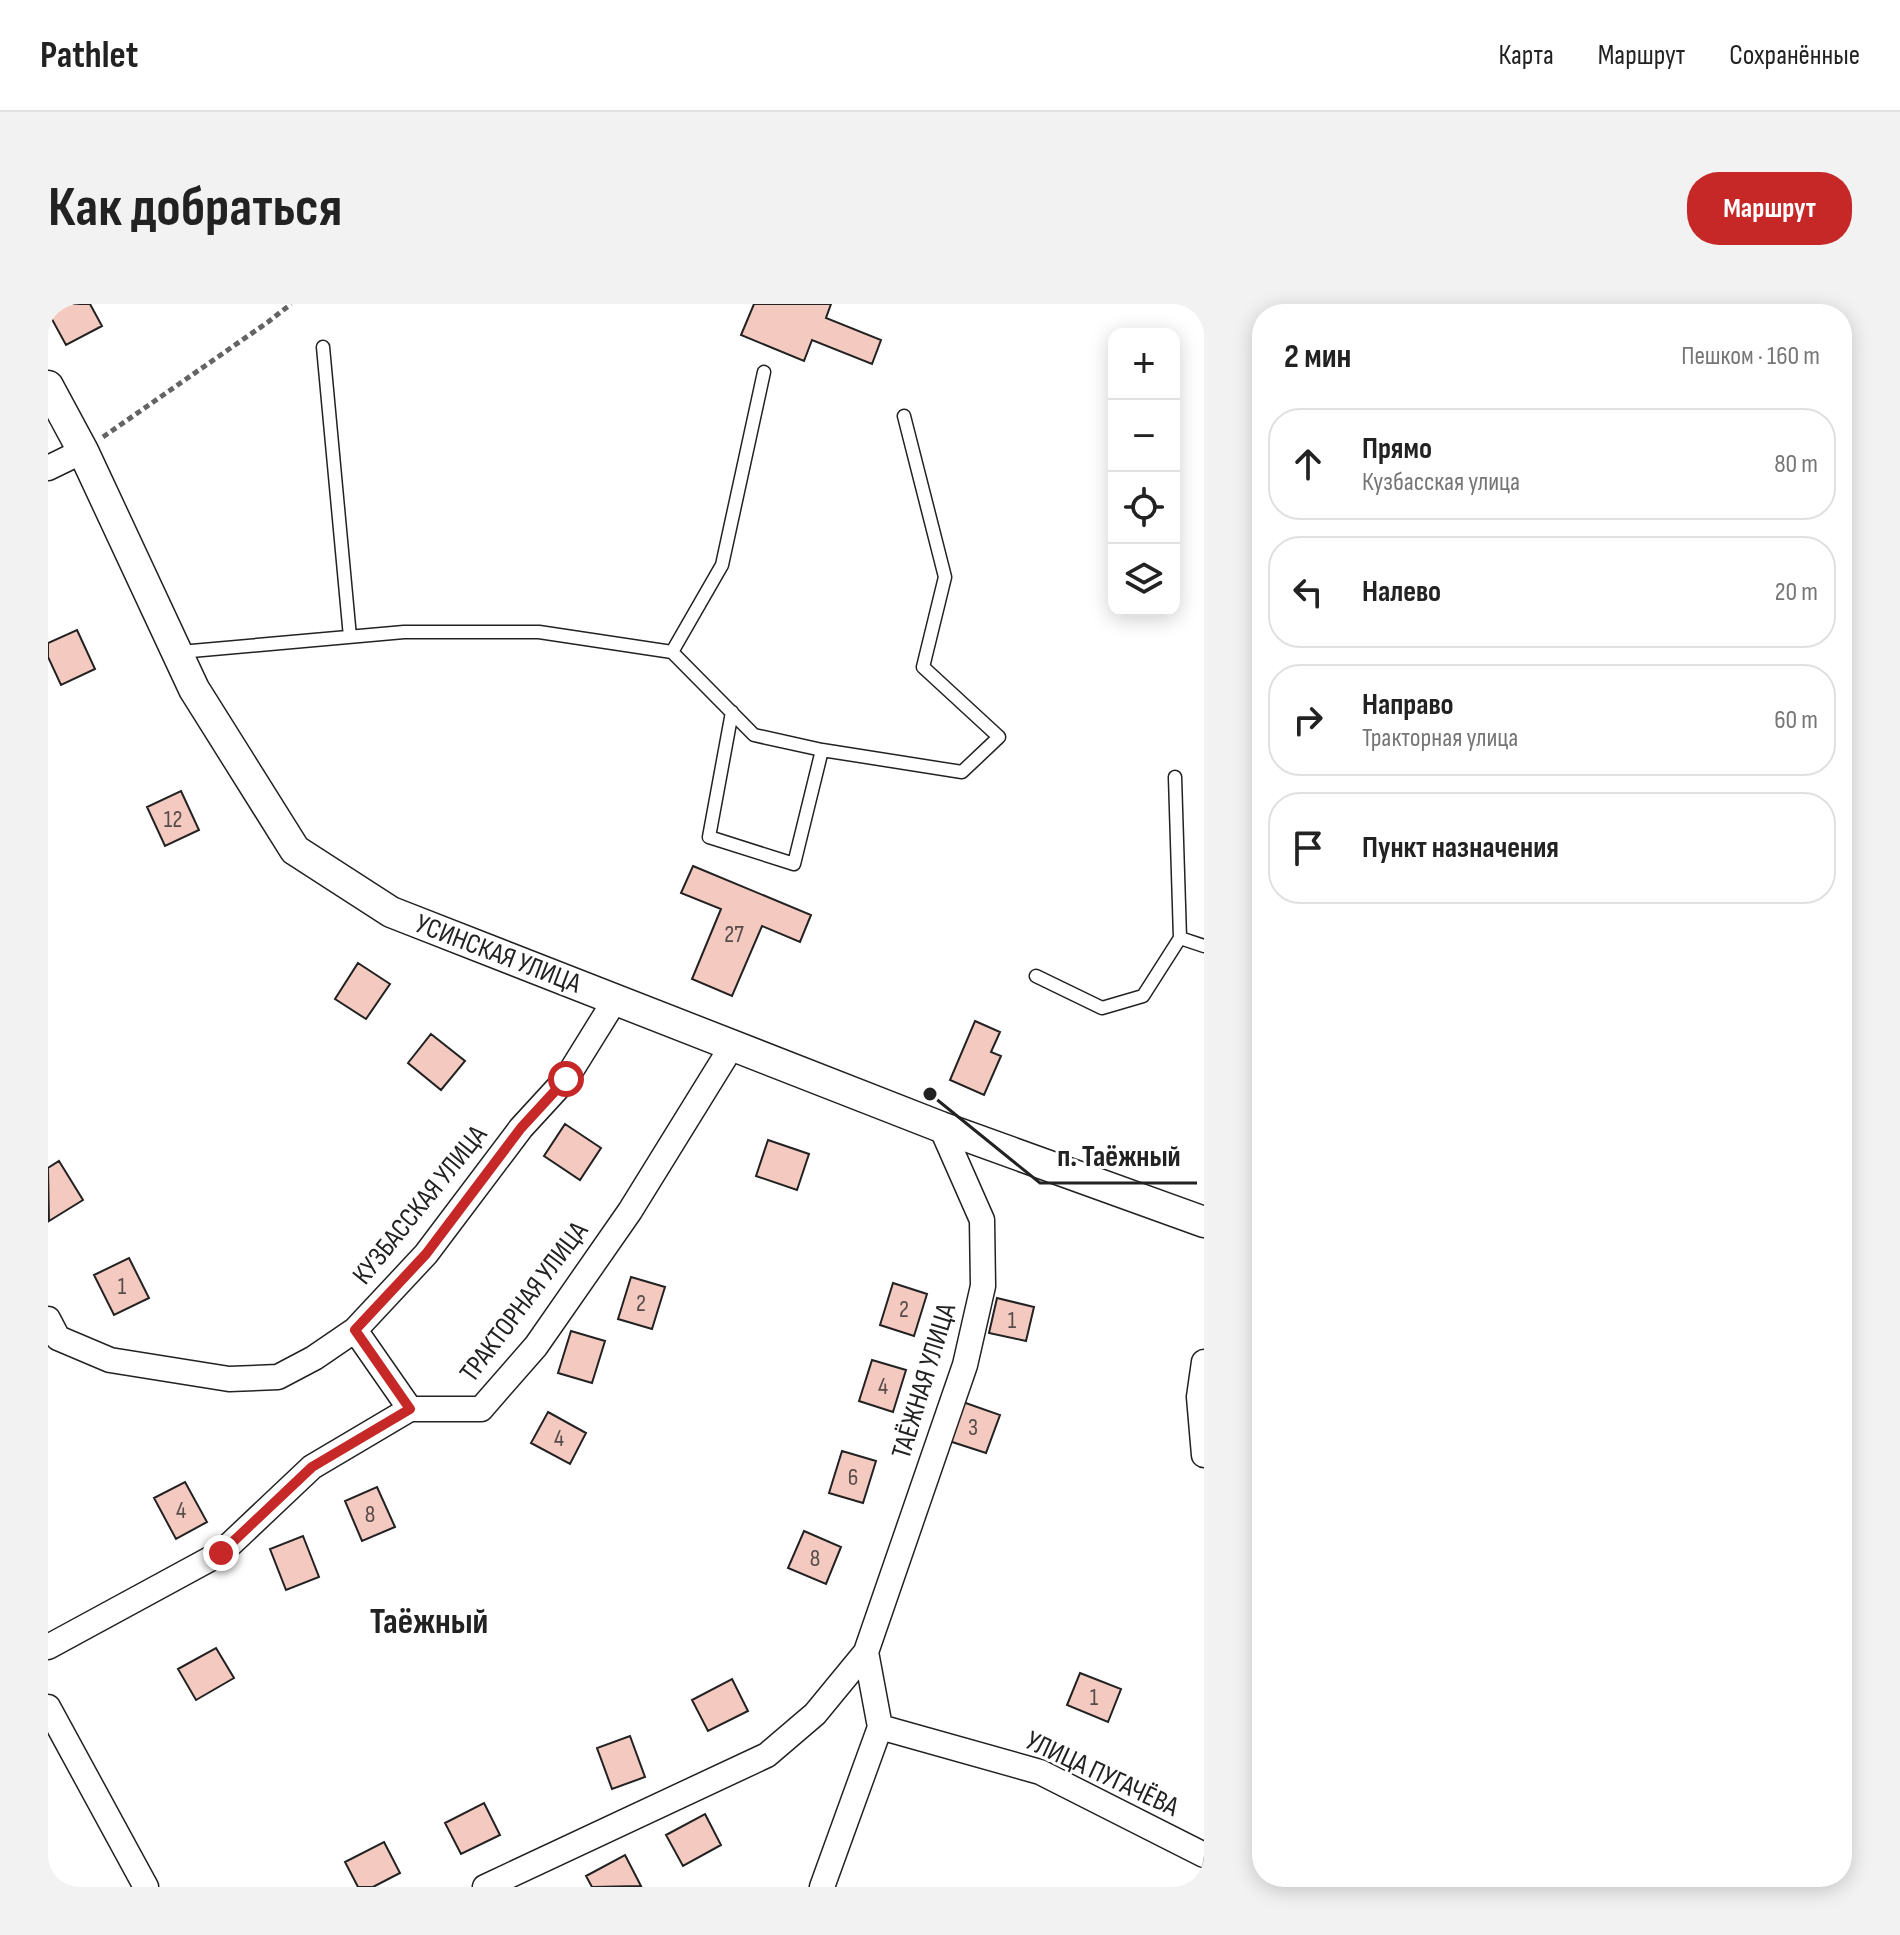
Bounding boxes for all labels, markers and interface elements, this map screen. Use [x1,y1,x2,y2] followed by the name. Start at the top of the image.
[40,33,138,78] text: Pathlet
[1499,39,1554,72] text: Карта
[1598,39,1685,72] text: Маршрут
[1729,39,1860,72] text: Сохранённые
[1687,172,1852,245] button: Маршрут
[48,175,342,242] text: Как добраться
[1108,328,1180,616] map controls
[1108,328,1180,400] button: +
[1284,336,1351,377] text: 2 мин
[1681,341,1820,372] text: Пешком · 160 m
[1108,400,1180,472] button: −
[1362,431,1432,467] text: Прямо
[1286,442,1330,486] icon: ahead
[1774,449,1818,480] text: 80 m
[1362,467,1520,498] text: Кузбасская улица
[1108,472,1180,544] button: locate
[1108,544,1180,616] button: layers
[1286,570,1330,614] icon: left
[1362,574,1441,610] text: Налево
[1775,577,1818,608] text: 20 m
[1362,687,1454,723] text: Направо
[1286,698,1330,742] icon: right
[1774,705,1818,736] text: 60 m
[1362,723,1518,754] text: Тракторная улица
[164,805,182,834] house number: 12
[1286,826,1330,870] icon: arrive
[1362,830,1559,866] text: Пункт назначения
[411,907,586,1001] street label: УСИНСКАЯ УЛИЦА
[724,920,744,949] house number: 27
[548,1061,584,1097] route start
[346,1118,495,1291] street label: КУЗБАССКАЯ УЛИЦА
[1040,1129,1197,1183] callout: п. Таёжный
[1057,1139,1181,1175] text: п. Таёжный
[453,1215,596,1389] street label: ТРАКТОРНАЯ УЛИЦА
[118,1272,127,1301] house number: 1
[636,1289,646,1318] house number: 2
[899,1295,909,1324] house number: 2
[885,1298,964,1463] street label: ТАЁЖНАЯ УЛИЦА
[1008,1306,1017,1335] house number: 1
[878,1372,888,1401] house number: 4
[968,1413,978,1442] house number: 3
[554,1424,564,1453] house number: 4
[848,1463,858,1492] house number: 6
[176,1496,186,1525] house number: 4
[365,1500,375,1529] house number: 8
[203,1535,239,1571] route end
[810,1544,820,1573] house number: 8
[370,1601,488,1644] district label: Таёжный
[1090,1683,1099,1712] house number: 1
[1020,1724,1185,1824] street label: УЛИЦА ПУГАЧЁВА

